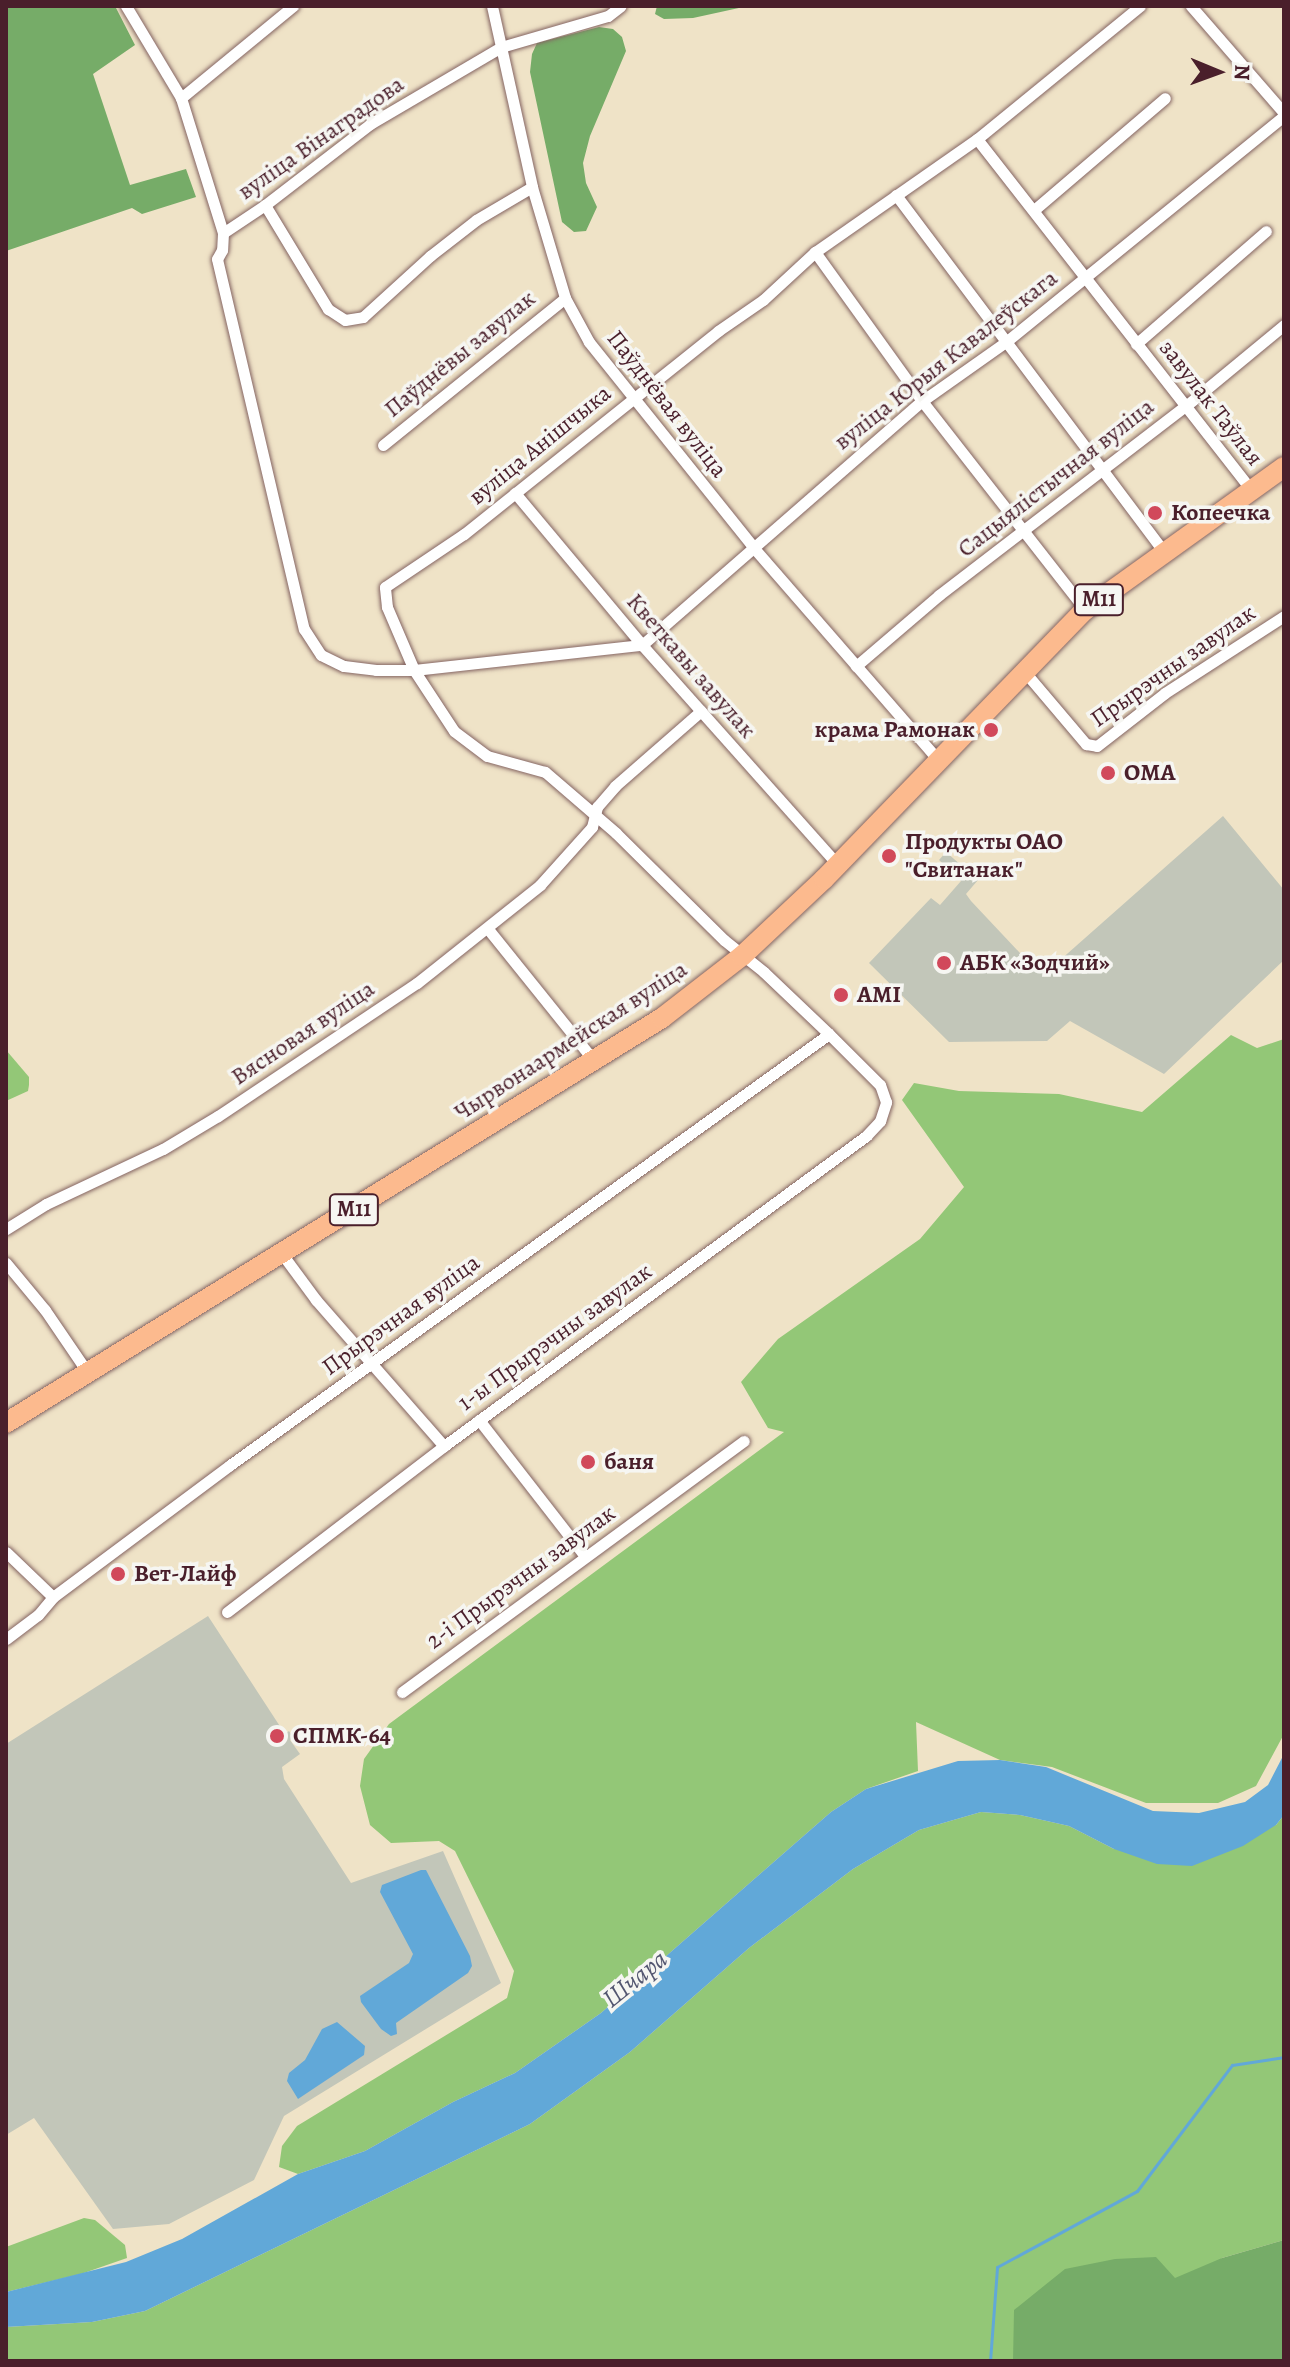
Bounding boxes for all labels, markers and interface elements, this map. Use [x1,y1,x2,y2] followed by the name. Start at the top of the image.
[1178,32,1258,112] north arrow
[1227,64,1257,81] text: N
[232,70,410,206] street label: вуліца Вінаградова
[829,264,1063,456] street label: вуліца Юрыя Кавалеўскага
[379,284,541,424] street label: Паўднёвы завулак
[601,325,733,483] street label: Паўднёвая вуліца
[1153,334,1269,472] street label: завулак Таўлая
[463,379,617,511] street label: вуліца Анішчыка
[952,392,1160,564] street label: Сацыялістычная вуліца
[1171,499,1270,527] place label: Копеечка
[1146,504,1164,522] marker: Копеечка
[1073,582,1125,618] road number: М11
[620,588,762,744] street label: Кветкавы завулак
[1085,598,1261,734] street label: Прырэчны завулак
[815,716,975,744] place label: крама Рамонак
[982,721,1000,739] marker: крама Рамонак
[1124,759,1175,787] place label: ОМА
[1099,764,1117,782] marker: ОМА
[905,828,1063,884] place label: Продукты ОАО "Свитанак"
[880,847,898,865] marker: Продукты ОАО "Свитанак"
[960,949,1110,977] place label: АБК «Зодчий»
[935,954,953,972] marker: АБК «Зодчий»
[449,955,693,1127] street label: Чырвонаармейская вуліца
[226,974,380,1092] street label: Вясновая вуліца
[857,981,901,1009] place label: AMI
[832,986,850,1004] marker: AMI
[328,1192,380,1228] road number: М11
[317,1248,485,1382] street label: Прырэчная вуліца
[452,1257,658,1417] street label: 1-ы Прырэчны завулак
[604,1448,654,1476] place label: баня
[579,1453,597,1471] marker: баня
[421,1499,621,1655] street label: 2-і Прырэчны завулак
[134,1560,236,1588] place label: Вет-Лайф
[109,1565,127,1583] marker: Вет-Лайф
[293,1722,391,1750] place label: СПМК-64
[268,1727,286,1745] marker: СПМК-64
[596,1943,674,2015] water label: Шчара

